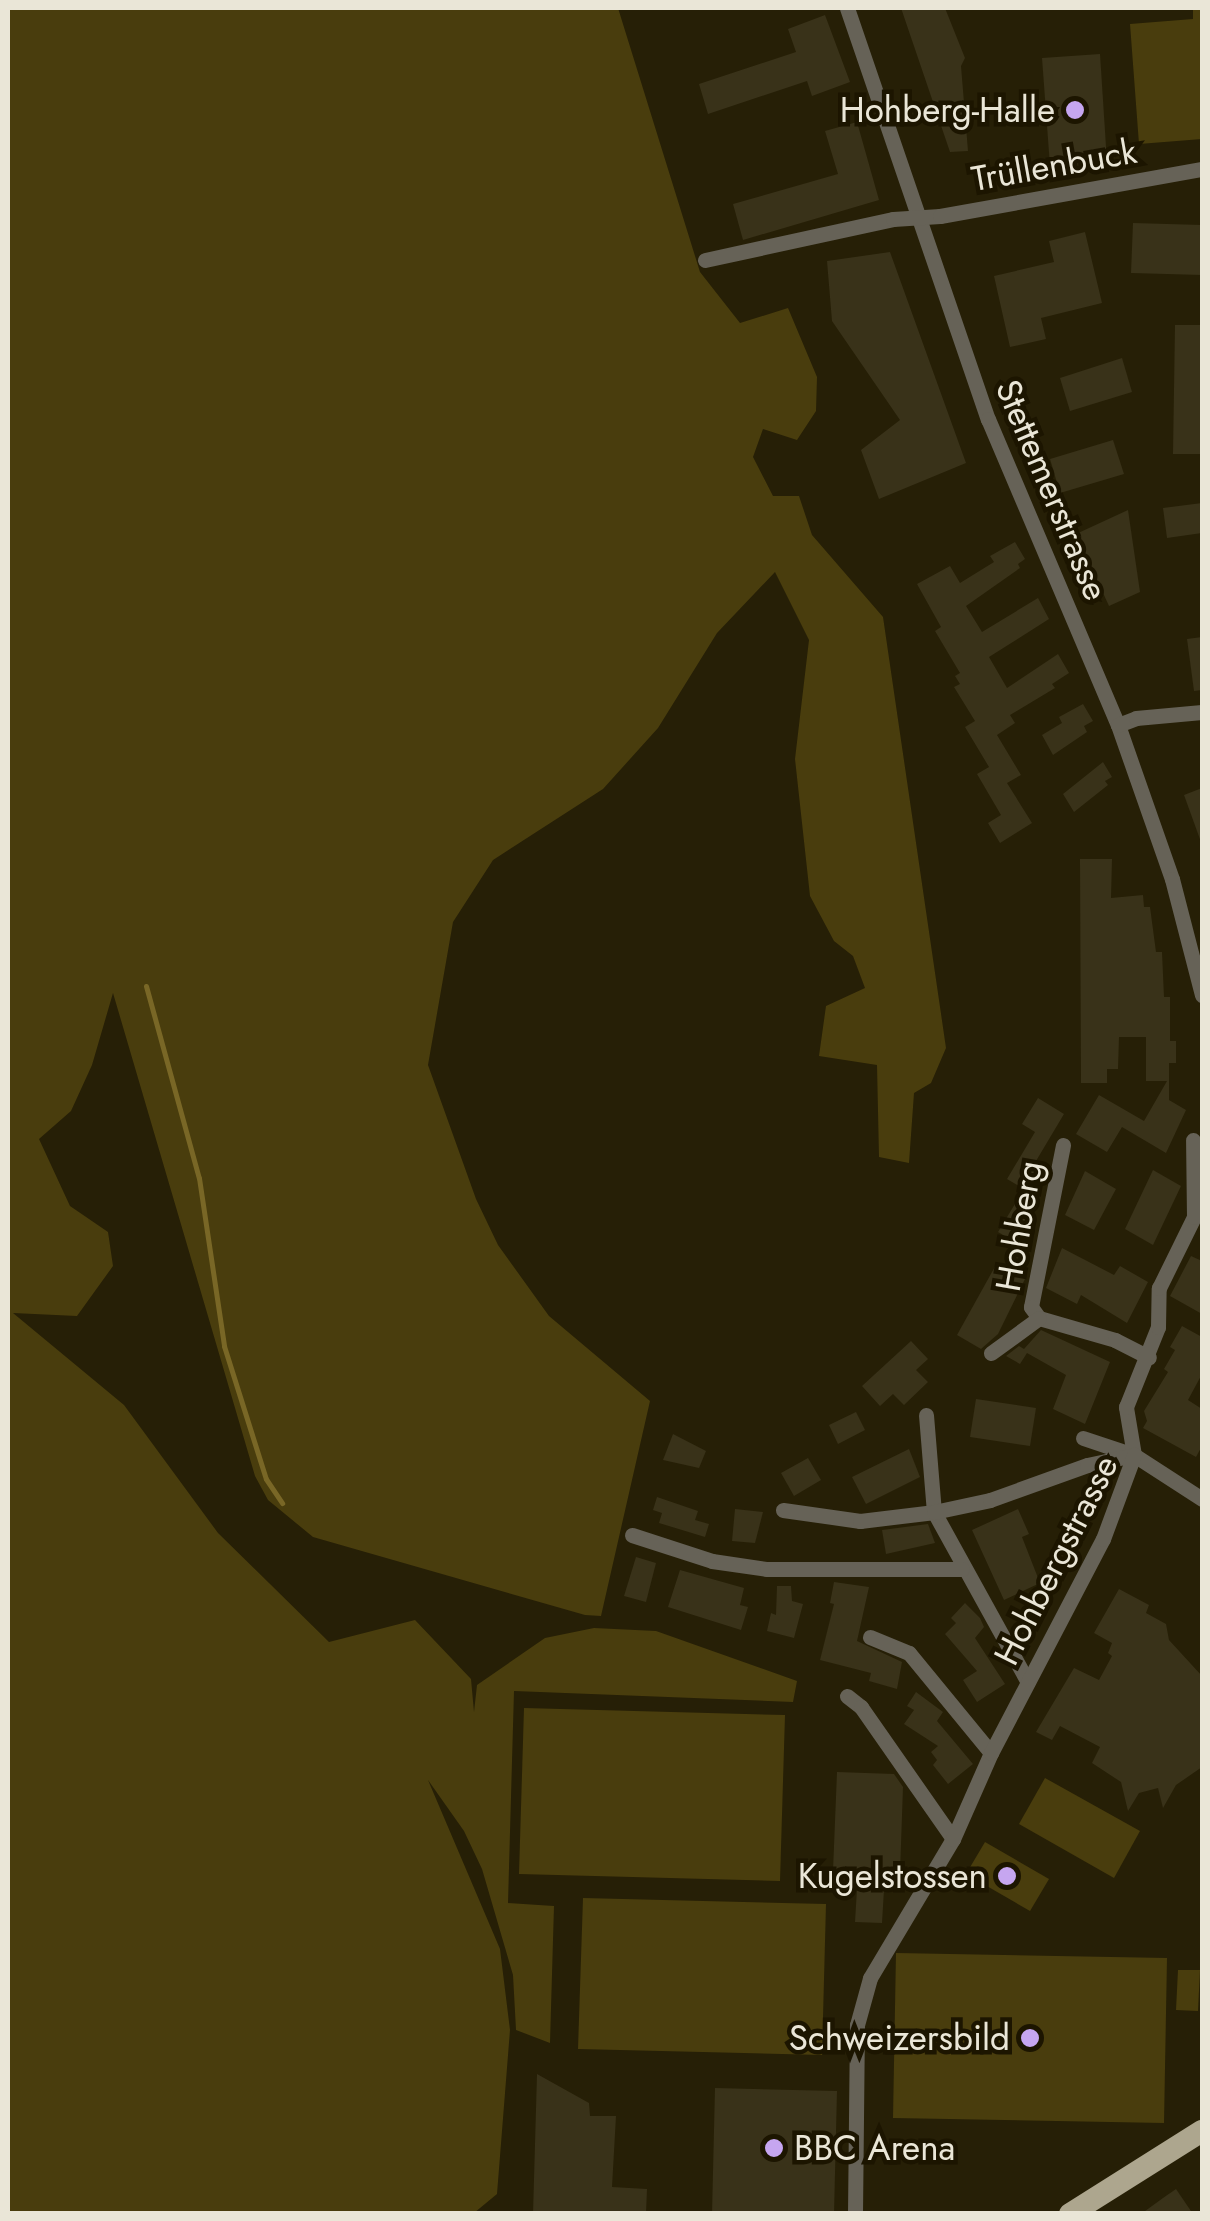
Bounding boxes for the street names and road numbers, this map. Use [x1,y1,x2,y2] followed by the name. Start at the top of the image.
[968,130,1140,200] street label: Trüllenbuck
[987,373,1117,607] street label: Stettemerstrasse
[987,1157,1051,1295] street label: Hohberg
[985,1448,1127,1672] street label: Hohbergstrasse

